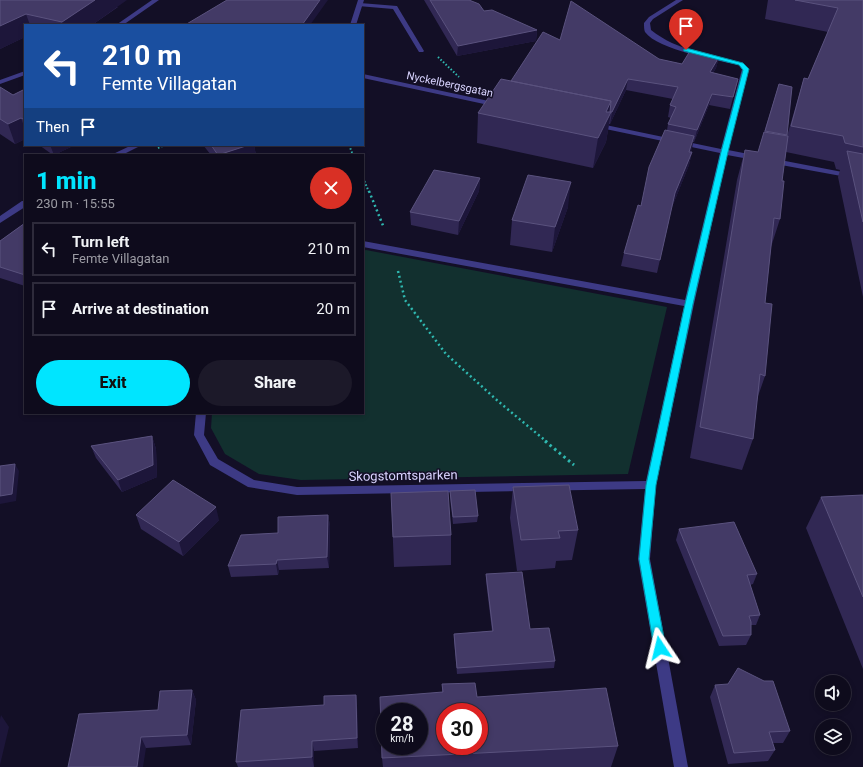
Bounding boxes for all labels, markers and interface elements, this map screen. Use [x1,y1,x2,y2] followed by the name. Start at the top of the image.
[669,9,703,50] pin
[675,15,697,37] icon: arrive
[102,39,181,72] text: 210 m
[36,40,88,92] icon: left
[405,69,494,100] street label: Nyckelbergsgatan
[102,73,237,94] text: Femte Villagatan
[77,116,99,138] icon: arrive
[36,118,69,136] text: Then
[36,167,97,195] text: 1 min
[310,167,352,209] button: close
[36,196,115,211] text: 230 m · 15:55
[72,233,129,251] text: Turn left
[38,238,60,260] icon: left
[308,240,350,258] text: 210 m
[72,251,169,266] text: Femte Villagatan
[38,298,60,320] icon: arrive
[72,300,209,318] text: Arrive at destination
[316,300,350,318] text: 20 m
[36,360,190,406] button: Exit
[198,360,352,406] button: Share
[348,467,458,484] street label: Skogstomtsparken
[639,627,681,669] position arrow
[815,675,851,755] map controls
[815,675,851,711] button: sound
[436,703,488,755] speed limit sign: 30
[391,712,413,736] text: 28
[815,719,851,755] button: layers
[390,733,414,744] text: km/h

